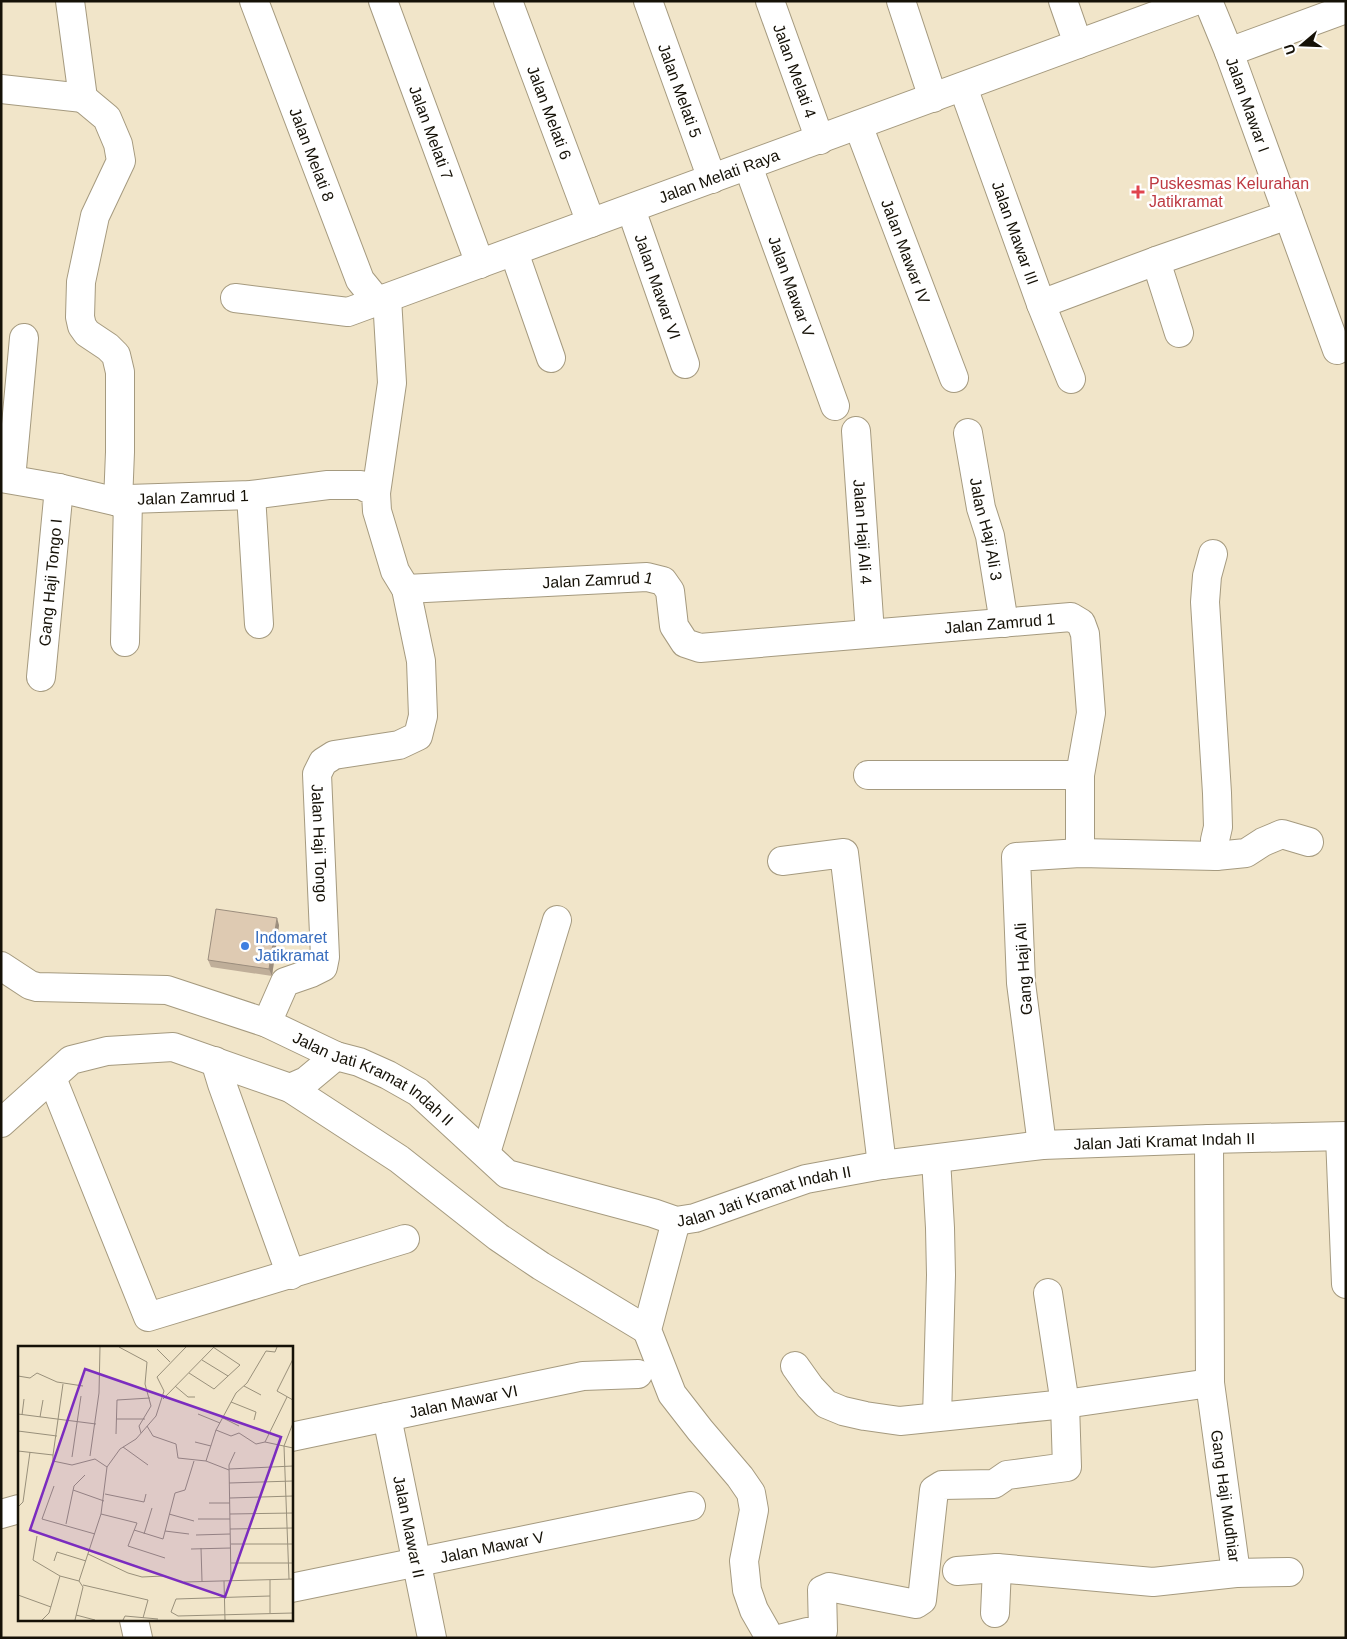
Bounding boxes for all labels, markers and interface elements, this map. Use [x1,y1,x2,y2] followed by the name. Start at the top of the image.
[1277,20,1327,70] north arrow
[770,21,819,120] street label: Jalan Melati 4
[655,41,704,140] street label: Jalan Melati 5
[1280,42,1299,57] text: U
[1223,55,1273,154] street label: Jalan Mawar I
[524,63,575,162] street label: Jalan Melati 6
[406,83,456,182] street label: Jalan Melati 7
[286,105,337,204] street label: Jalan Melati 8
[656,146,782,206] street label: Jalan Melati Raya
[1149,175,1309,210] place label: Puskesmas Kelurahan Jatikramat
[989,179,1041,287] street label: Jalan Mawar III
[1131,185,1145,199] marker: Puskesmas Kelurahan Jatikramat
[878,197,933,306] street label: Jalan Mawar IV
[631,232,684,341] street label: Jalan Mawar VI
[765,234,817,339] street label: Jalan Mawar V
[967,476,1005,582] street label: Jalan Haji Ali 3
[850,479,875,585] street label: Jalan Haji Ali 4
[137,487,249,508] street label: Jalan Zamrud 1
[36,518,65,647] street label: Gang Haji Tongo I
[542,569,655,591] street label: Jalan Zamrud 1
[944,610,1056,637] street label: Jalan Zamrud 1
[308,784,331,903] street label: Jalan Haji Tongo
[1012,922,1035,1016] street label: Gang Haji Ali
[255,929,329,964] place label: Indomaret Jatikramat
[239,940,251,952] marker: Indomaret Jatikramat
[290,1029,457,1129] street label: Jalan Jati Kramat Indah II
[1073,1130,1255,1153] street label: Jalan Jati Kramat Indah II
[676,1163,852,1230] street label: Jalan Jati Kramat Indah II
[18,1346,292,1622] inset map
[408,1382,519,1421] street label: Jalan Mawar VI
[1208,1429,1243,1564] street label: Gang Haji Mudhiar
[390,1474,428,1580] street label: Jalan Mawar II
[438,1528,546,1566] street label: Jalan Mawar V

